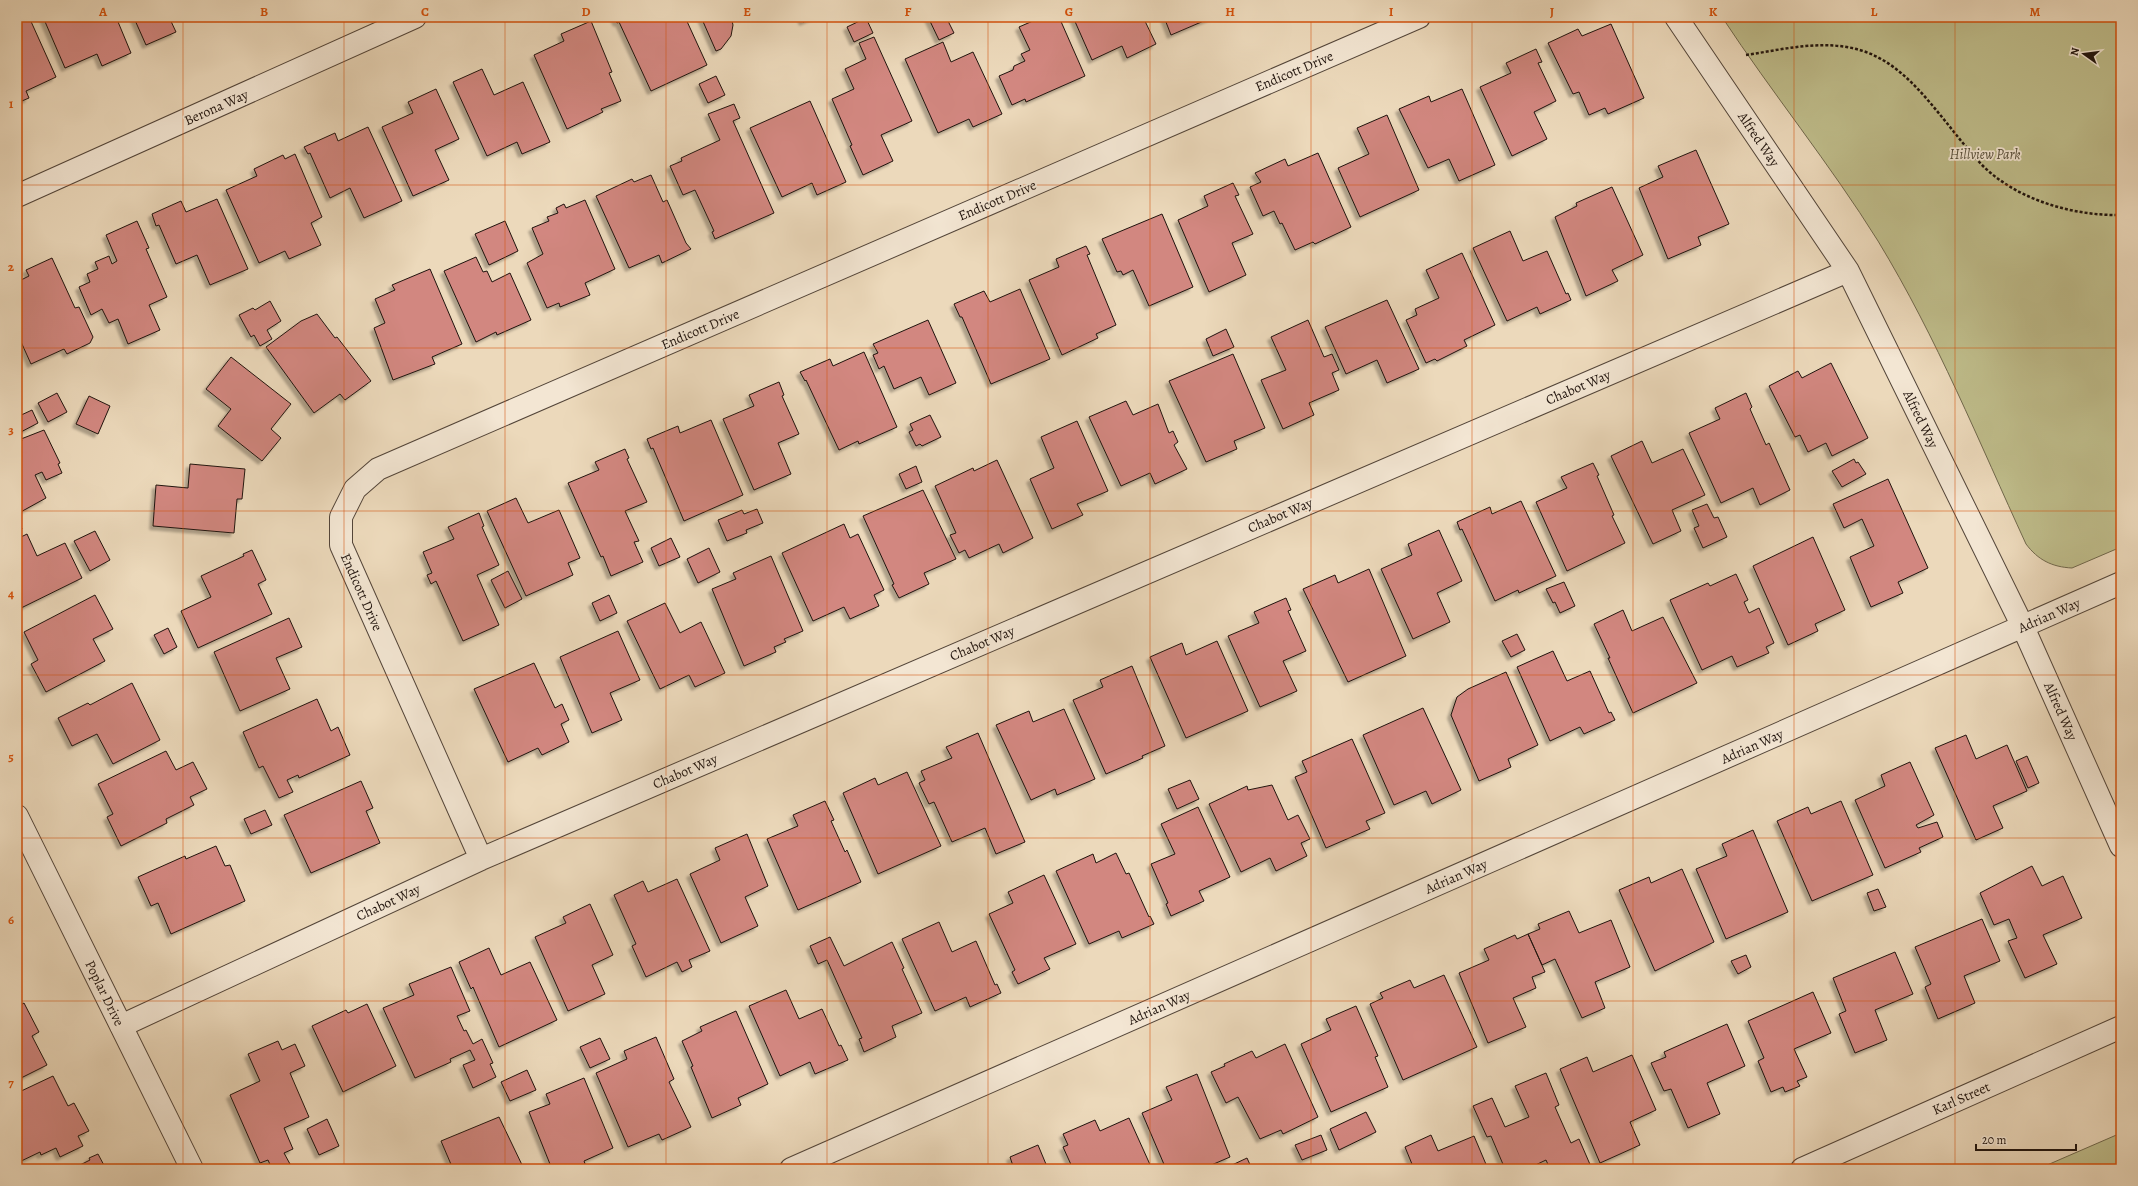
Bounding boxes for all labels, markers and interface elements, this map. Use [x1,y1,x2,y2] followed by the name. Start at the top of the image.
[98,3,108,20] text: A
[260,3,268,20] text: B
[421,3,429,20] text: C
[581,3,591,20] text: D
[743,3,751,20] text: E
[905,3,912,20] text: F
[1065,3,1073,20] text: G
[1225,3,1235,20] text: H
[1389,3,1394,20] text: I
[1550,3,1554,20] text: J
[1709,3,1718,20] text: K
[1871,3,1878,20] text: L
[2030,3,2041,20] text: M
[2064,34,2104,74] north arrow
[1252,46,1336,96] street label: Endicott Drive
[2067,46,2083,57] text: N
[181,85,252,130] street label: Berona Way
[9,95,14,112] text: 1
[1733,107,1784,171] street label: Alfred Way
[1950,145,2020,164] park label: Hillview Park
[955,175,1039,225] street label: Endicott Drive
[8,258,15,275] text: 2
[658,304,742,354] street label: Endicott Drive
[1543,365,1614,410] street label: Chabot Way
[1898,386,1943,452] street label: Alfred Way
[8,421,14,438] text: 3
[1245,493,1316,538] street label: Chabot Way
[336,550,387,634] street label: Endicott Drive
[8,585,14,602] text: 4
[2014,593,2084,638] street label: Adrian Way
[947,621,1018,666] street label: Chabot Way
[2039,678,2082,744] street label: Alfred Way
[1717,724,1787,769] street label: Adrian Way
[8,748,14,765] text: 5
[650,749,721,794] street label: Chabot Way
[1421,854,1491,899] street label: Adrian Way
[353,879,424,926] street label: Chabot Way
[8,911,14,928] text: 6
[80,957,129,1029] street label: Poplar Drive
[1124,985,1194,1030] street label: Adrian Way
[8,1074,14,1091] text: 7
[1929,1077,1993,1120] street label: Karl Street
[1976,1126,2076,1152] scale bar
[1982,1132,2006,1148] text: 20 m

